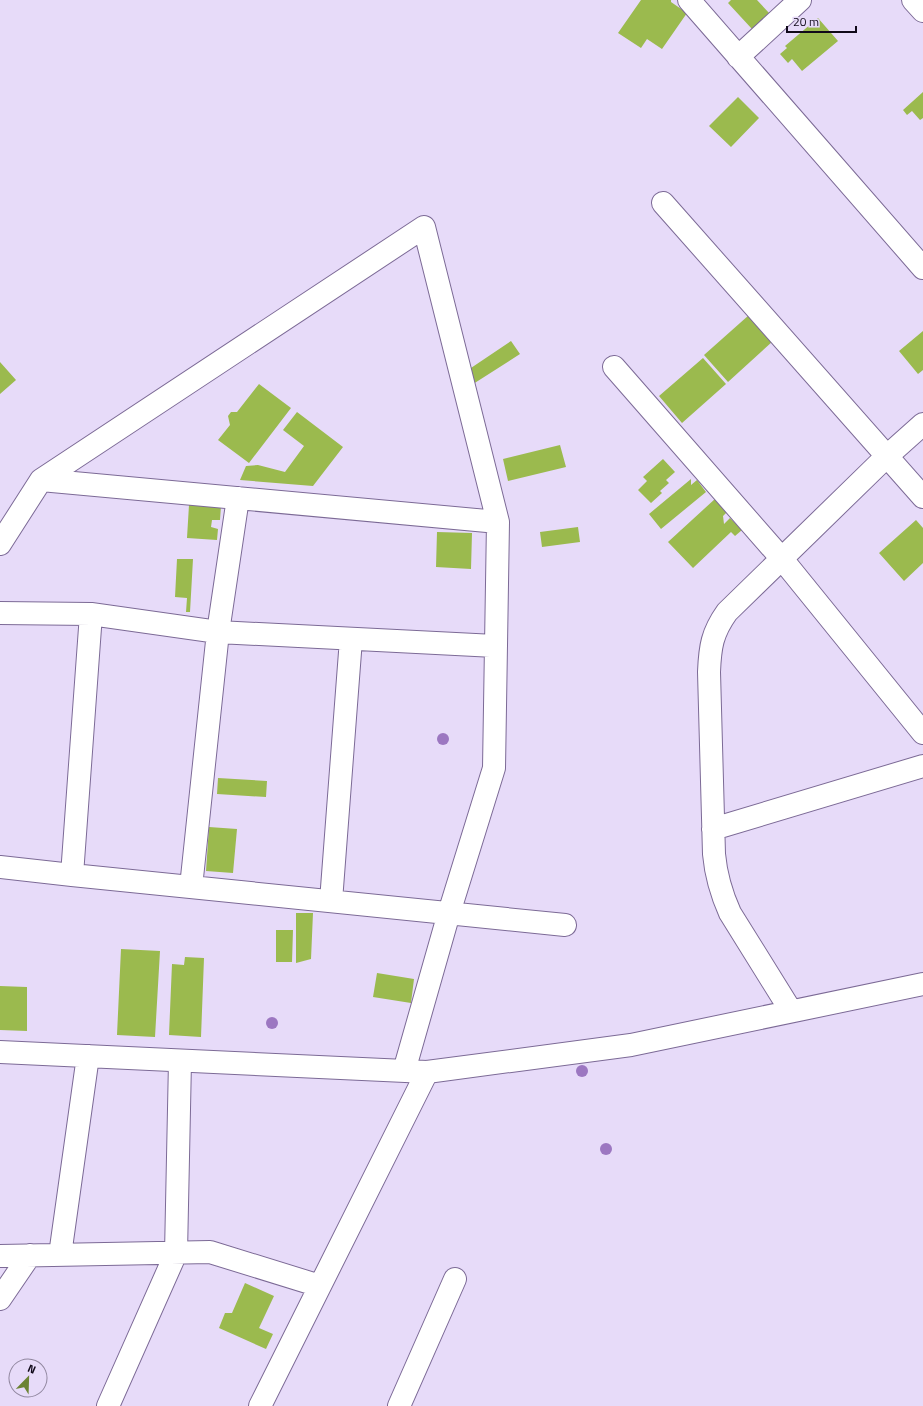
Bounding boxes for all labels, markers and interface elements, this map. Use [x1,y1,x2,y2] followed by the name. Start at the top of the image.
[787,8,856,34] scale bar
[793,12,819,31] text: 20 m
[8,1358,48,1398] north arrow
[25,1360,39,1378] text: N

